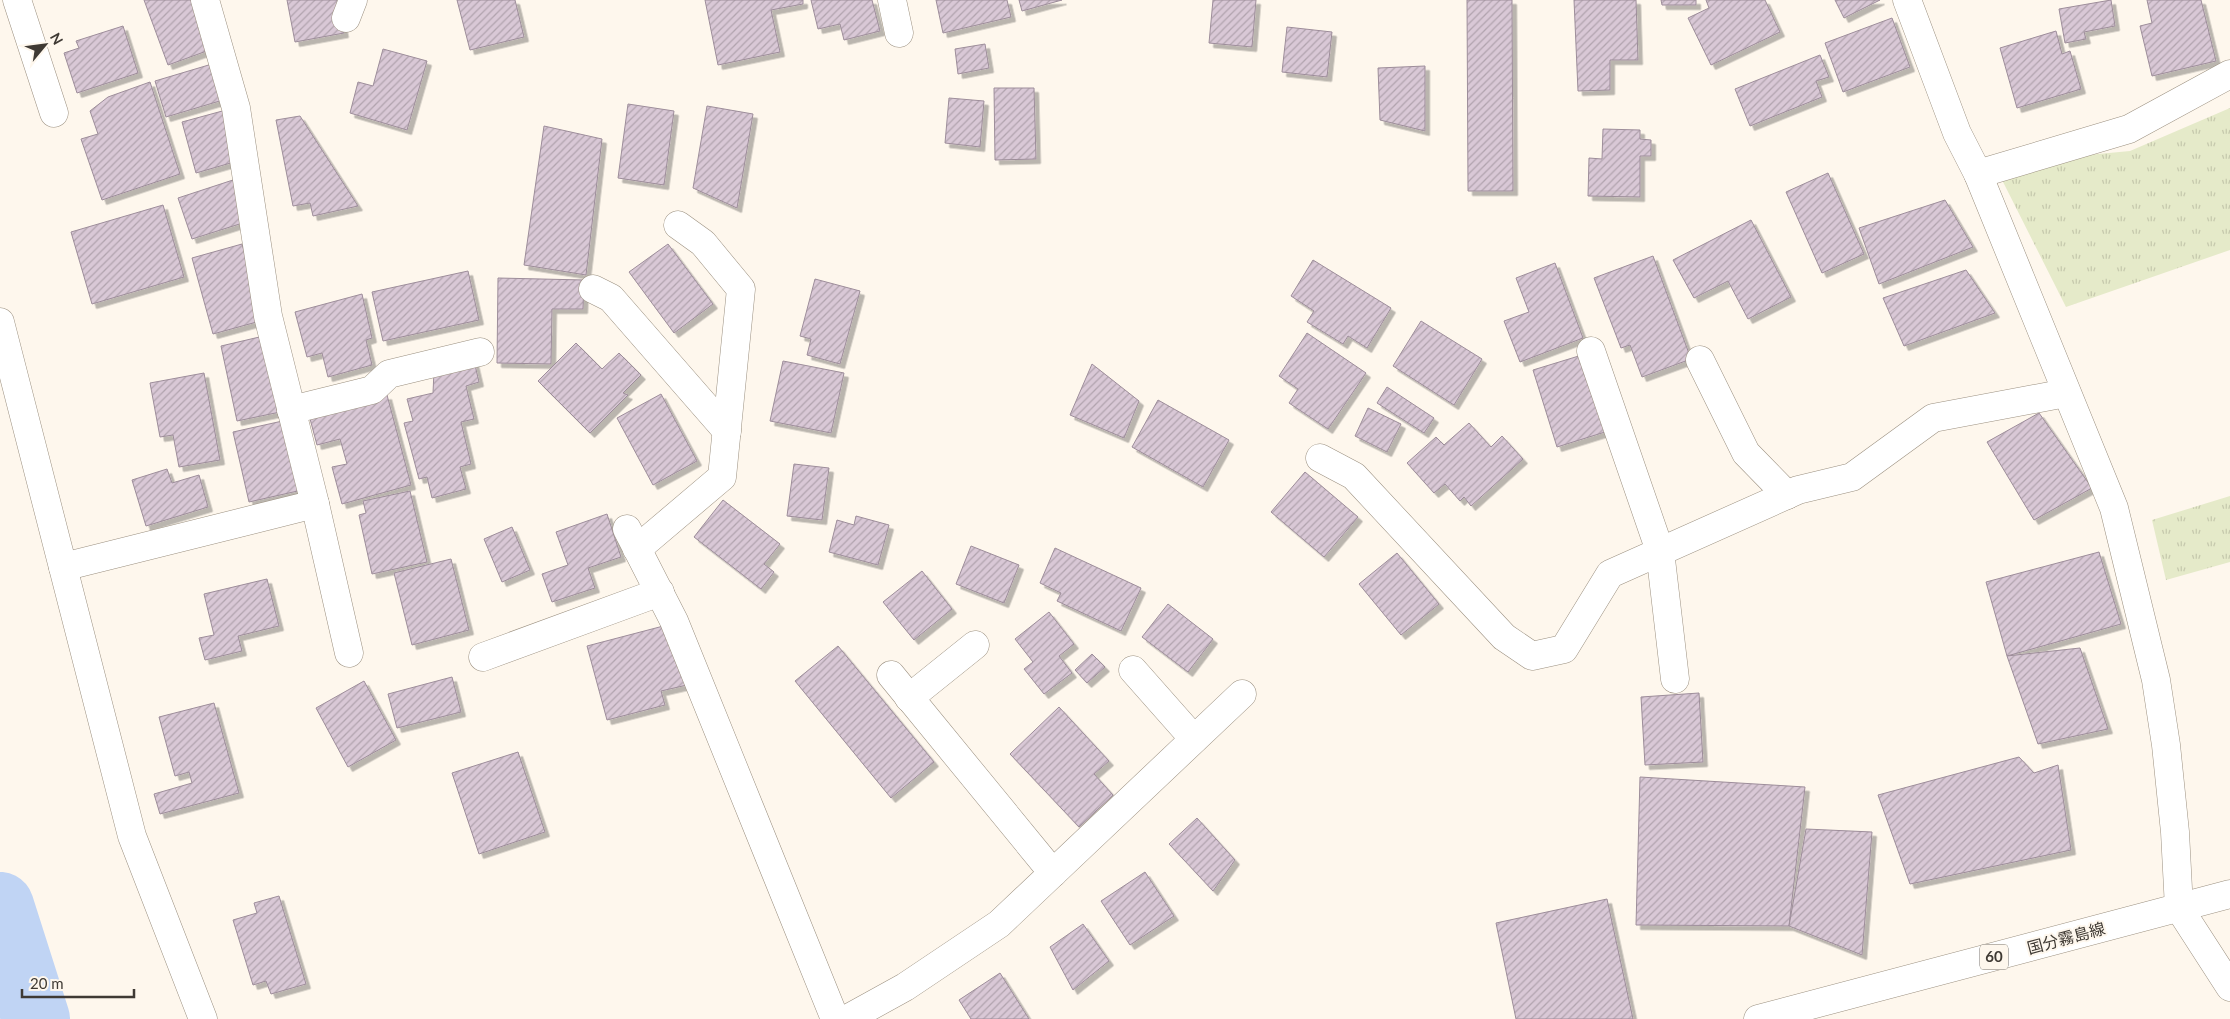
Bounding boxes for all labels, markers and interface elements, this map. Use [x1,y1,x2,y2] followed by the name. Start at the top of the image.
[20,20,70,70] north arrow
[47,30,67,47] text: N
[2025,918,2107,957] street label: 国分霧島線
[1980,944,2008,970] road number: 60
[22,966,135,998] scale bar
[30,974,64,992] text: 20 m

